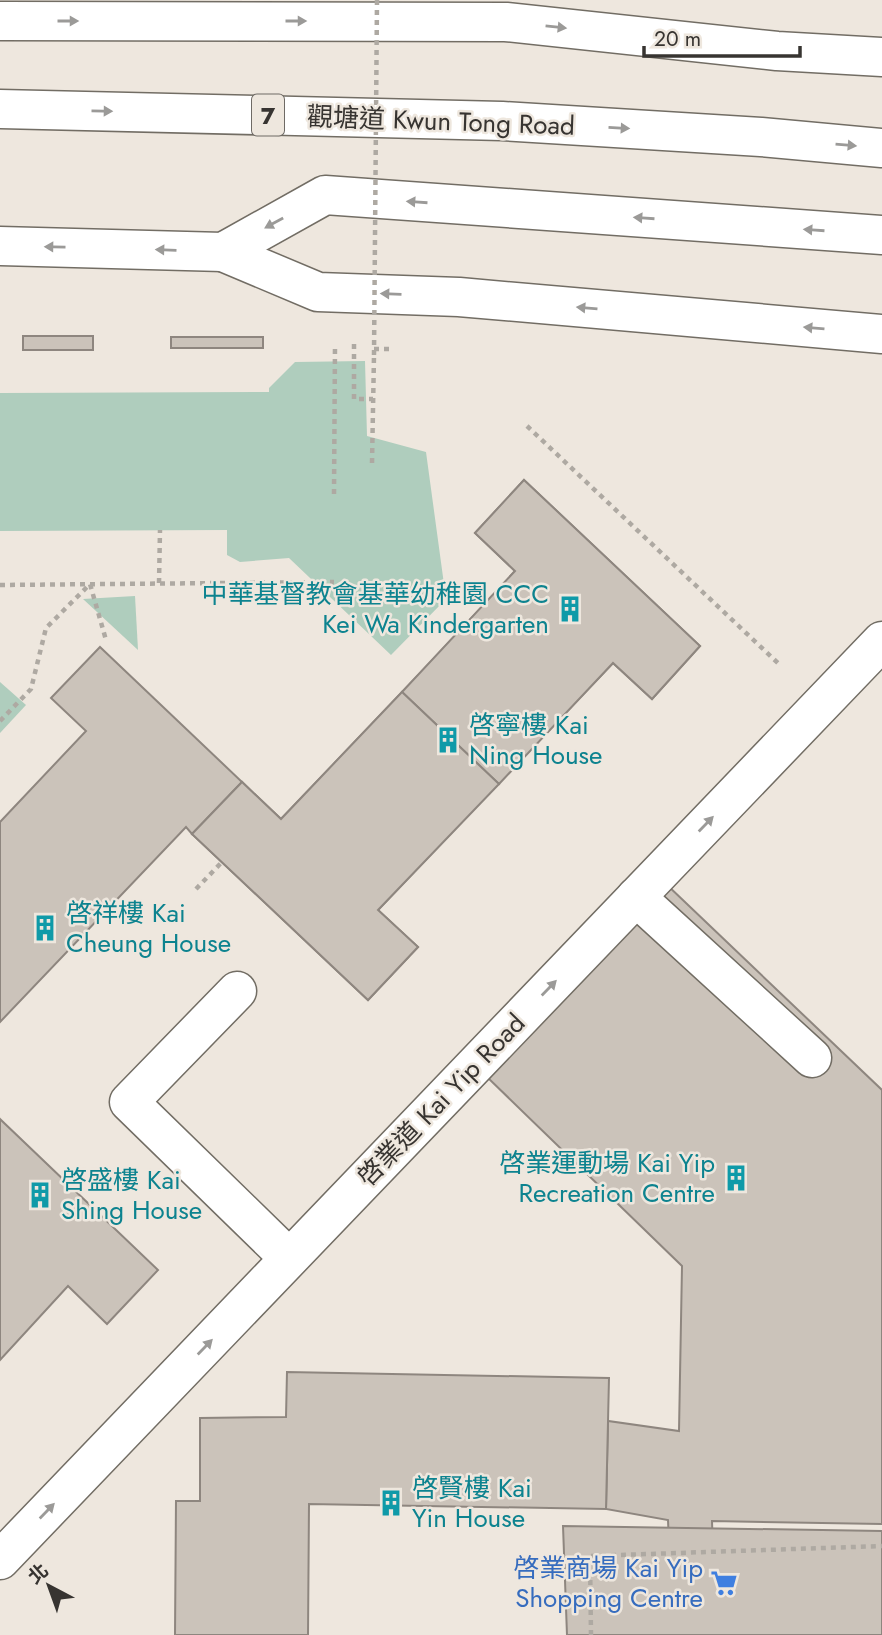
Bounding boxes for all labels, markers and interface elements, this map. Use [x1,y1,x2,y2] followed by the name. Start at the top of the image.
[644,14,800,58] scale bar
[57,15,79,27] one-way arrow
[285,15,307,27] one-way arrow
[546,22,568,33] one-way arrow
[654,24,701,54] text: 20 m
[252,94,284,135] road number: 7
[306,97,576,145] street label: 觀塘道 Kwun Tong Road
[91,106,113,117] one-way arrow
[609,123,631,134] one-way arrow
[835,140,857,151] one-way arrow
[405,196,427,207] one-way arrow
[632,212,654,223] one-way arrow
[264,218,284,229] one-way arrow
[803,224,825,235] one-way arrow
[44,241,66,253] one-way arrow
[155,244,177,256] one-way arrow
[379,289,401,300] one-way arrow
[576,302,598,313] one-way arrow
[803,322,825,333] one-way arrow
[202,575,549,643] place label: 中華基督教會基華幼稚園 CCC Kei Wa Kindergarten
[555,594,585,624] building icon: 中華基督教會基華幼稚園 CCC Kei Wa Kindergarten
[469,706,602,774] place label: 啓寧樓 Kai Ning House
[433,725,463,755] building icon: 啓寧樓 Kai Ning House
[698,816,714,833] one-way arrow
[66,894,231,962] place label: 啓祥樓 Kai Cheung House
[30,913,60,943] building icon: 啓祥樓 Kai Cheung House
[540,980,556,997] one-way arrow
[348,1005,534,1195] street label: 啓業道 Kai Yip Road
[499,1144,715,1212] place label: 啓業運動場 Kai Yip Recreation Centre
[61,1161,202,1229] place label: 啓盛樓 Kai Shing House
[721,1163,751,1193] building icon: 啓業運動場 Kai Yip Recreation Centre
[25,1180,55,1210] building icon: 啓盛樓 Kai Shing House
[196,1339,212,1356] one-way arrow
[412,1469,532,1537] place label: 啓賢樓 Kai Yin House
[376,1488,406,1518] building icon: 啓賢樓 Kai Yin House
[39,1503,55,1520] one-way arrow
[513,1549,703,1617] place label: 啓業商場 Kai Yip Shopping Centre
[14,1551,84,1621] north arrow
[22,1557,54,1590] text: 北
[709,1568,739,1598] supermarket icon: 啓業商場 Kai Yip Shopping Centre

